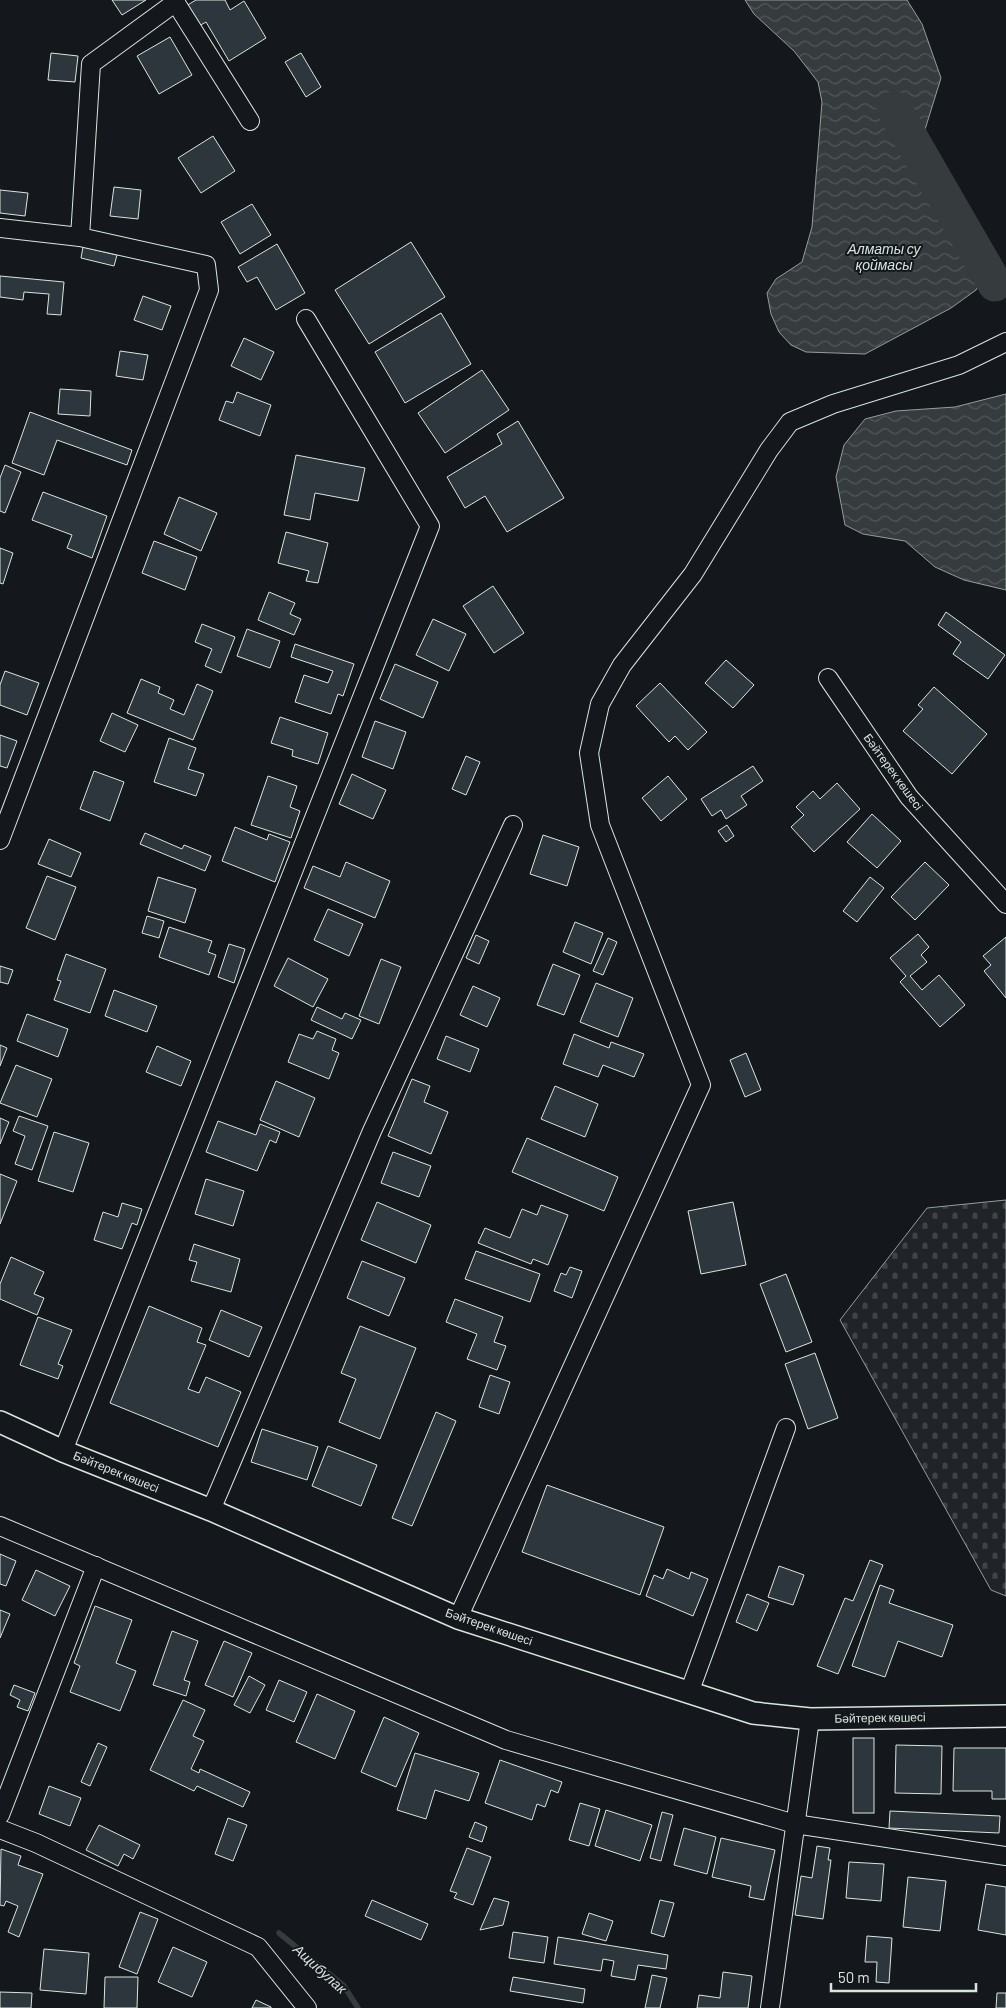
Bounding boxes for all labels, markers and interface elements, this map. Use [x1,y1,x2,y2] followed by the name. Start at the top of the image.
[846,240,922,273] water label: Алматы су қоймасы
[861,730,926,813] street label: Бәйтерек көшесі
[71,1448,161,1496] street label: Бәйтерек көшесі
[444,1605,535,1648] street label: Бәйтерек көшесі
[834,1709,926,1726] street label: Бәйтерек көшесі
[289,1940,351,1998] water label: Ащибулак
[831,1960,976,1992] scale bar
[838,1968,870,1986] text: 50 m

